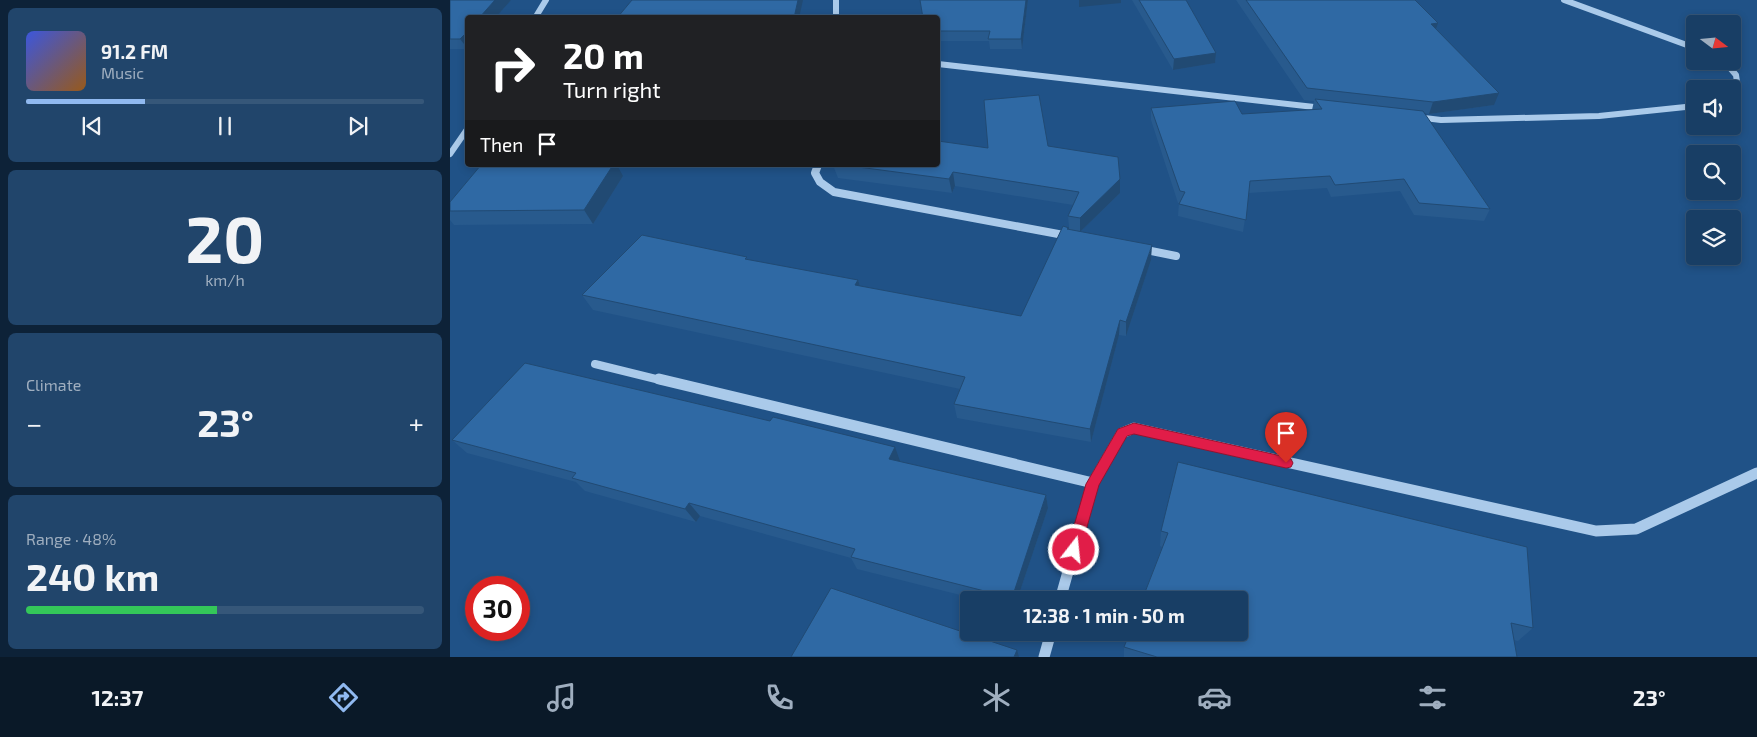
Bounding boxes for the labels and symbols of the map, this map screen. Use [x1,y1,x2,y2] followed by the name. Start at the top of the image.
[1686,15,1741,70] north arrow
[1265,412,1307,463] pin
[1047,523,1099,575] position arrow
[465,576,530,641] speed limit sign: 30

